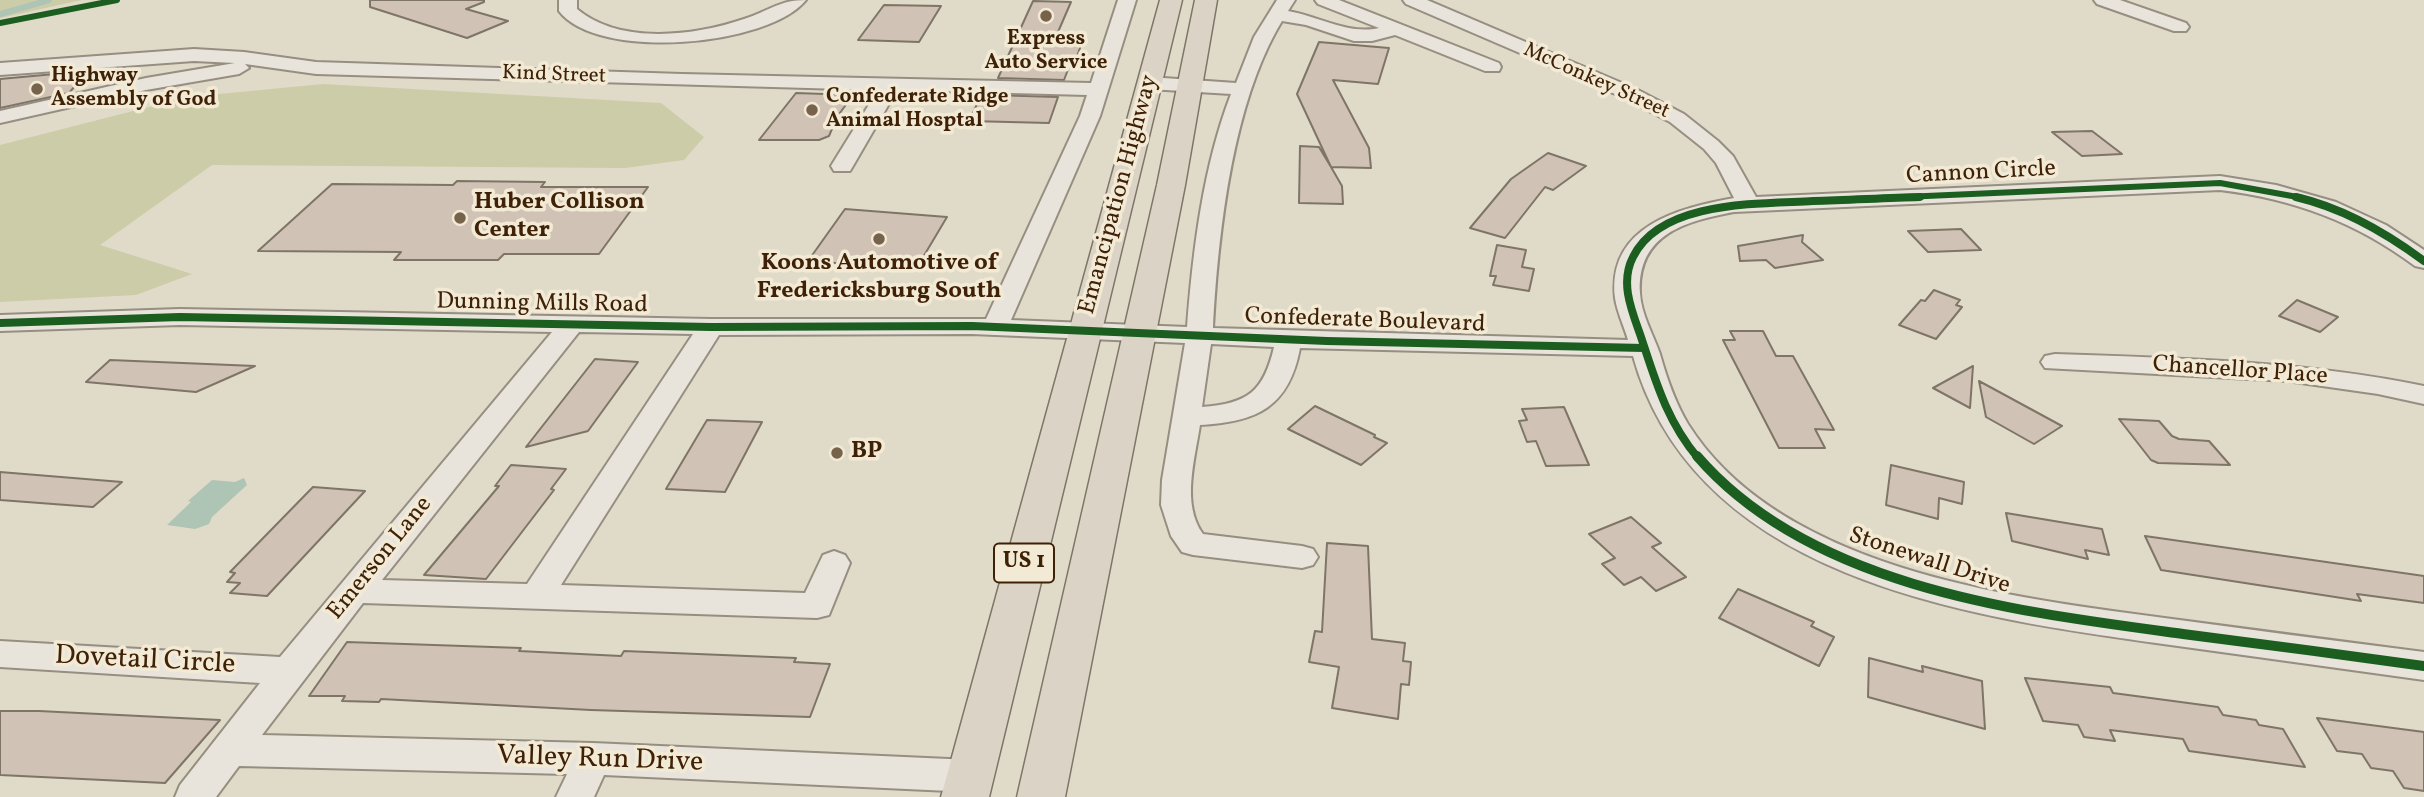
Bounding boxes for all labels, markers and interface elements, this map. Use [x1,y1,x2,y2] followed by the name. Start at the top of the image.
[1038,8,1054,24] marker: Express Auto Service
[985,27,1107,77] place label: Express Auto Service
[1519,38,1673,126] street label: McConkey Street
[502,62,606,90] street label: Kind Street
[51,64,216,114] place label: Highway Assembly of God
[1074,72,1166,318] street label: Emancipation Highway
[29,81,45,97] marker: Highway Assembly of God
[826,85,1009,135] place label: Confederate Ridge Animal Hosptal
[804,102,820,118] marker: Confederate Ridge Animal Hosptal
[1905,156,2057,192] street label: Cannon Circle
[474,190,645,246] place label: Huber Collison Center
[452,210,468,226] marker: Huber Collison Center
[871,231,887,247] marker: Koons Automotive of Fredericksburg South
[757,251,1001,307] place label: Koons Automotive of Fredericksburg South
[436,289,648,321] street label: Dunning Mills Road
[1244,303,1486,341] street label: Confederate Boulevard
[2151,352,2329,392] street label: Chancellor Place
[851,439,882,467] place label: BP
[829,445,845,461] marker: BP
[322,492,440,626] street label: Emerson Lane
[1845,522,2013,602] street label: Stonewall Drive
[994,544,1054,582] road number: US 1
[54,640,236,684] street label: Dovetail Circle
[496,741,704,781] street label: Valley Run Drive

